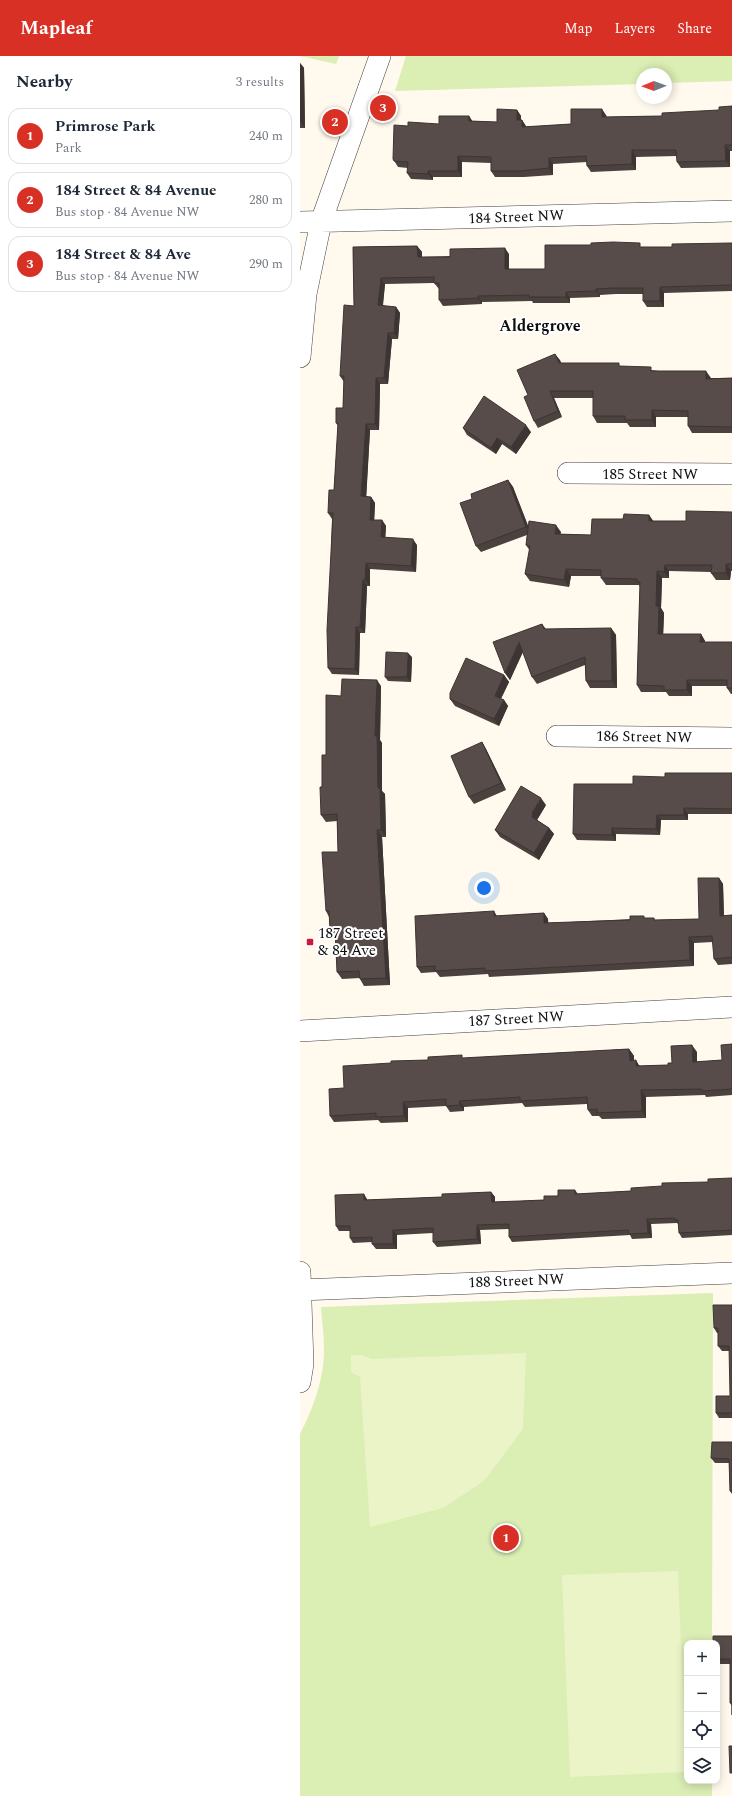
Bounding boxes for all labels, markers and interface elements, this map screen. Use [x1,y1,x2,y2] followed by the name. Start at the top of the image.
[20,14,92,43] text: Mapleaf
[564,18,593,39] text: Map
[615,18,655,39] text: Layers
[677,18,712,39] text: Share
[636,68,672,104] north arrow
[16,69,72,95] text: Nearby
[236,72,284,92] text: 3 results
[370,93,396,123] pin: 3
[322,107,348,137] pin: 2
[55,115,156,138] text: Primrose Park
[26,126,34,146] text: 1
[249,126,283,146] text: 240 m
[55,138,82,158] text: Park
[55,179,216,202] text: 184 Street & 84 Avenue
[26,190,34,210] text: 2
[249,190,283,210] text: 280 m
[55,202,199,222] text: Bus stop · 84 Avenue NW
[468,204,565,230] street label: 184 Street NW
[55,243,191,266] text: 184 Street & 84 Ave
[26,254,34,274] text: 3
[249,254,283,274] text: 290 m
[55,266,199,286] text: Bus stop · 84 Avenue NW
[499,314,581,338] district label: Aldergrove
[602,463,698,486] street label: 185 Street NW
[596,725,692,749] street label: 186 Street NW
[474,878,494,898] your location
[318,922,384,962] place label: 187 Street & 84 Ave
[305,937,315,947] marker: 187 Street & 84 Ave
[468,1005,565,1033] street label: 187 Street NW
[468,1268,565,1294] street label: 188 Street NW
[493,1523,519,1553] pin: 1
[684,1640,720,1784] map controls
[684,1640,720,1676] button: +
[684,1676,720,1712] button: −
[684,1712,720,1748] button: locate
[684,1748,720,1784] button: layers

